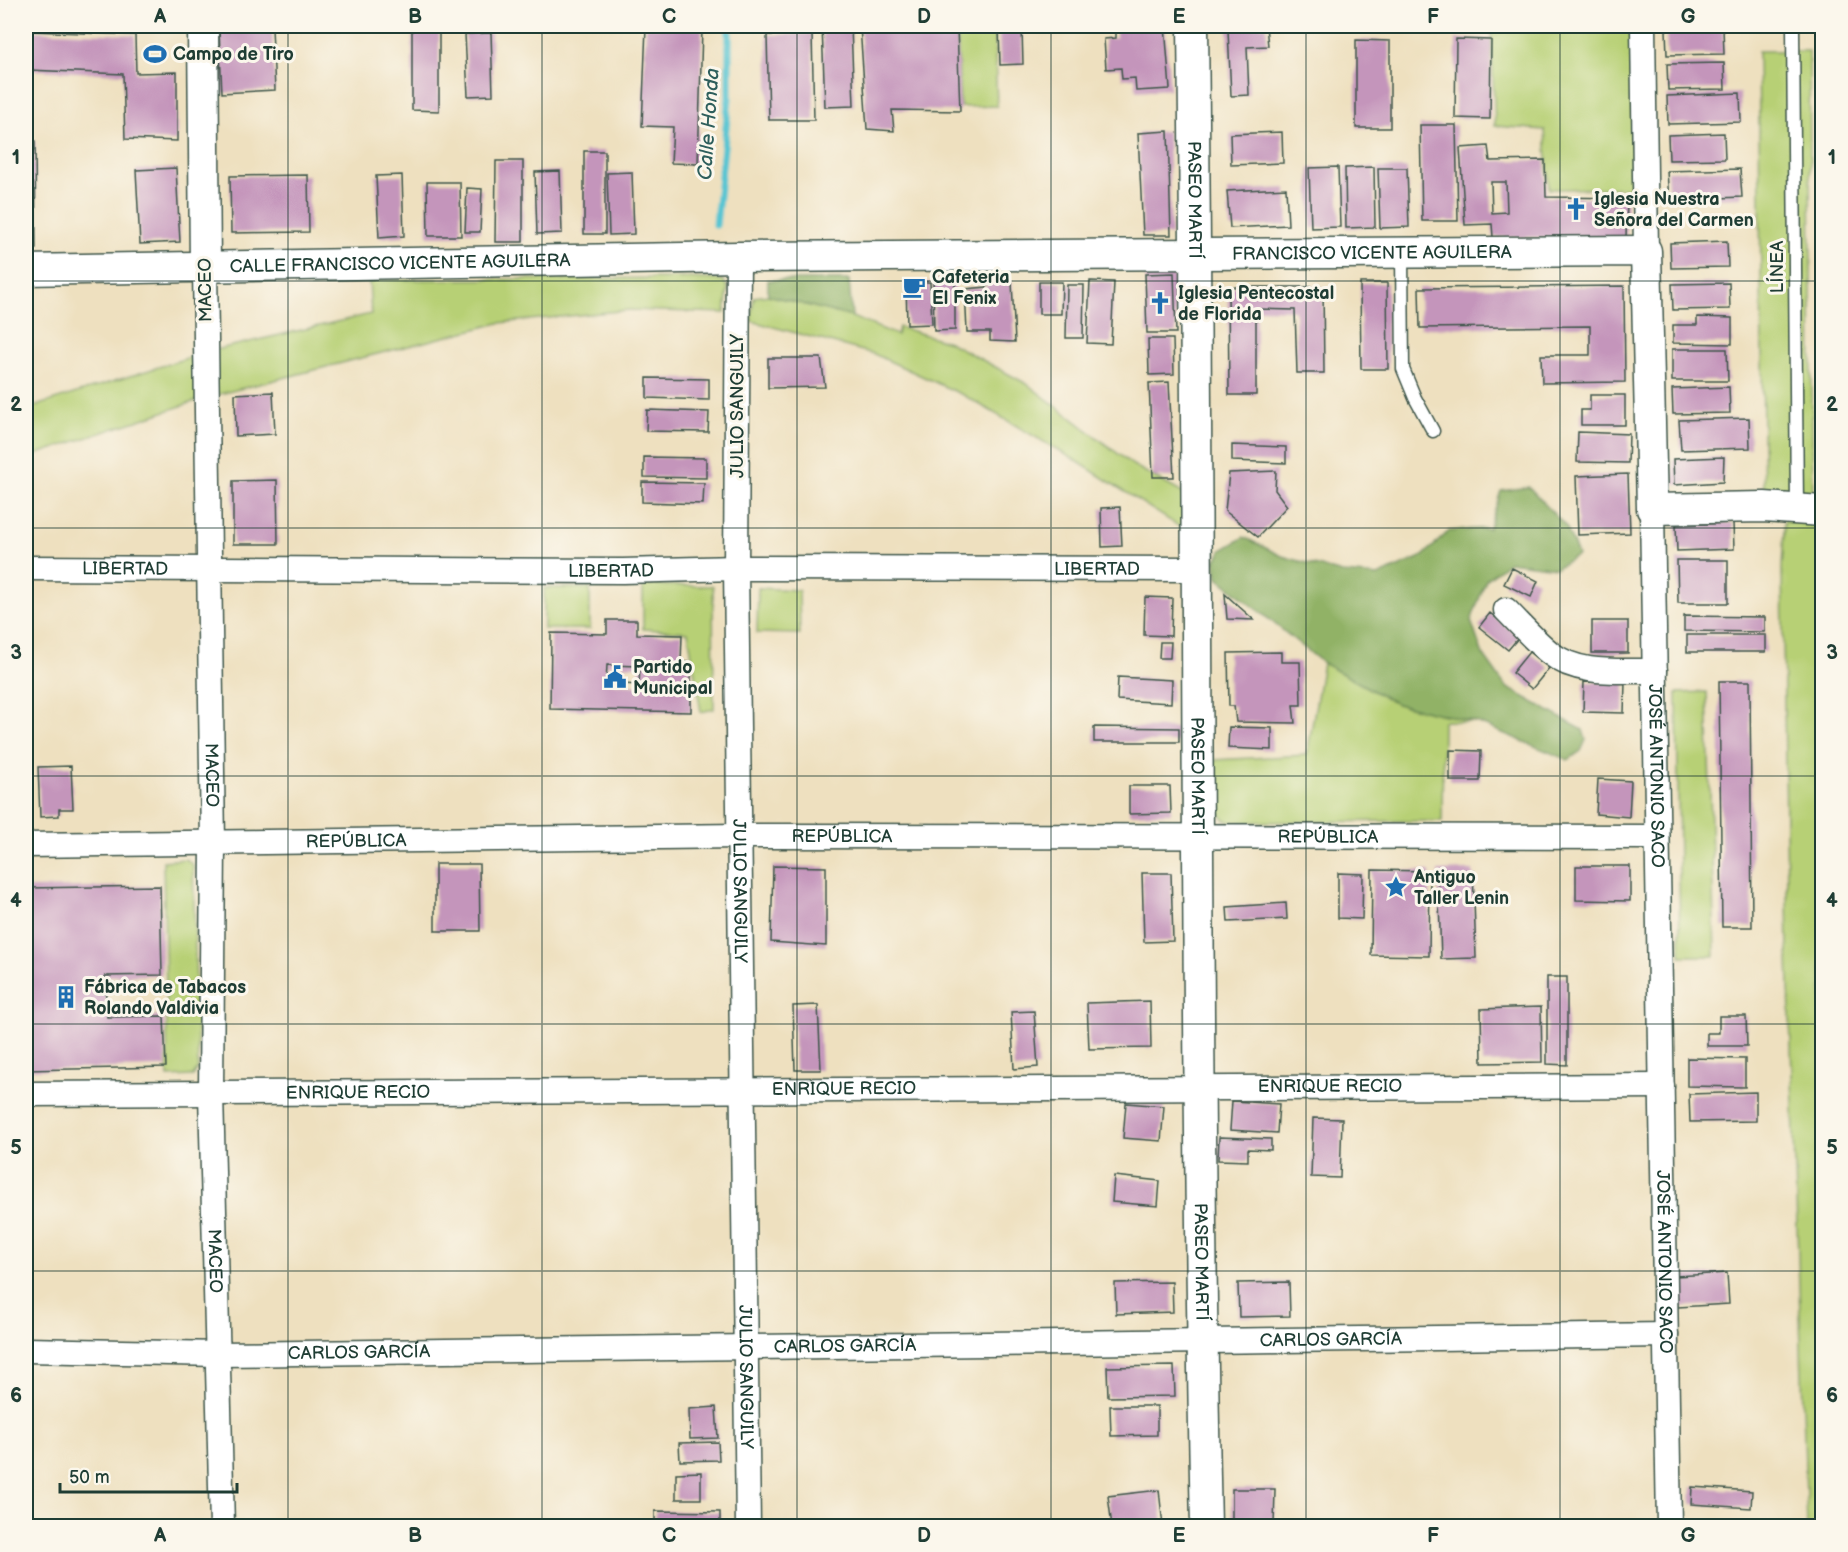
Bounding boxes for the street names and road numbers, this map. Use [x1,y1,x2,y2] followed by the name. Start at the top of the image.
[1183,141,1207,260] street label: PASEO MARTÍ
[1765,241,1788,293] street label: LÍNEA
[1232,242,1512,265] street label: FRANCISCO VICENTE AGUILERA
[229,250,571,277] street label: CALLE FRANCISCO VICENTE AGUILERA
[194,258,217,322] street label: MACEO
[727,334,748,478] street label: JULIO SANGUILY
[82,558,168,580] street label: LIBERTAD
[1054,559,1140,580] street label: LIBERTAD
[568,560,654,582] street label: LIBERTAD
[1644,684,1668,868] street label: JOSÉ ANTONIO SACO
[1186,717,1210,835] street label: PASEO MARTÍ
[201,743,222,807] street label: MACEO
[728,819,751,964] street label: JULIO SANGUILY
[792,824,892,847] street label: REPÚBLICA
[1278,825,1378,848] street label: REPÚBLICA
[305,829,406,852] street label: REPÚBLICA
[1258,1076,1402,1097] street label: ENRIQUE RECIO
[772,1078,916,1100] street label: ENRIQUE RECIO
[286,1082,430,1104] street label: ENRIQUE RECIO
[1652,1170,1676,1354] street label: JOSÉ ANTONIO SACO
[1190,1203,1214,1322] street label: PASEO MARTÍ
[203,1229,226,1293] street label: MACEO
[734,1305,757,1450] street label: JULIO SANGUILY
[1260,1327,1402,1351] street label: CARLOS GARCÍA
[774,1333,916,1358] street label: CARLOS GARCÍA
[288,1339,430,1364] street label: CARLOS GARCÍA

